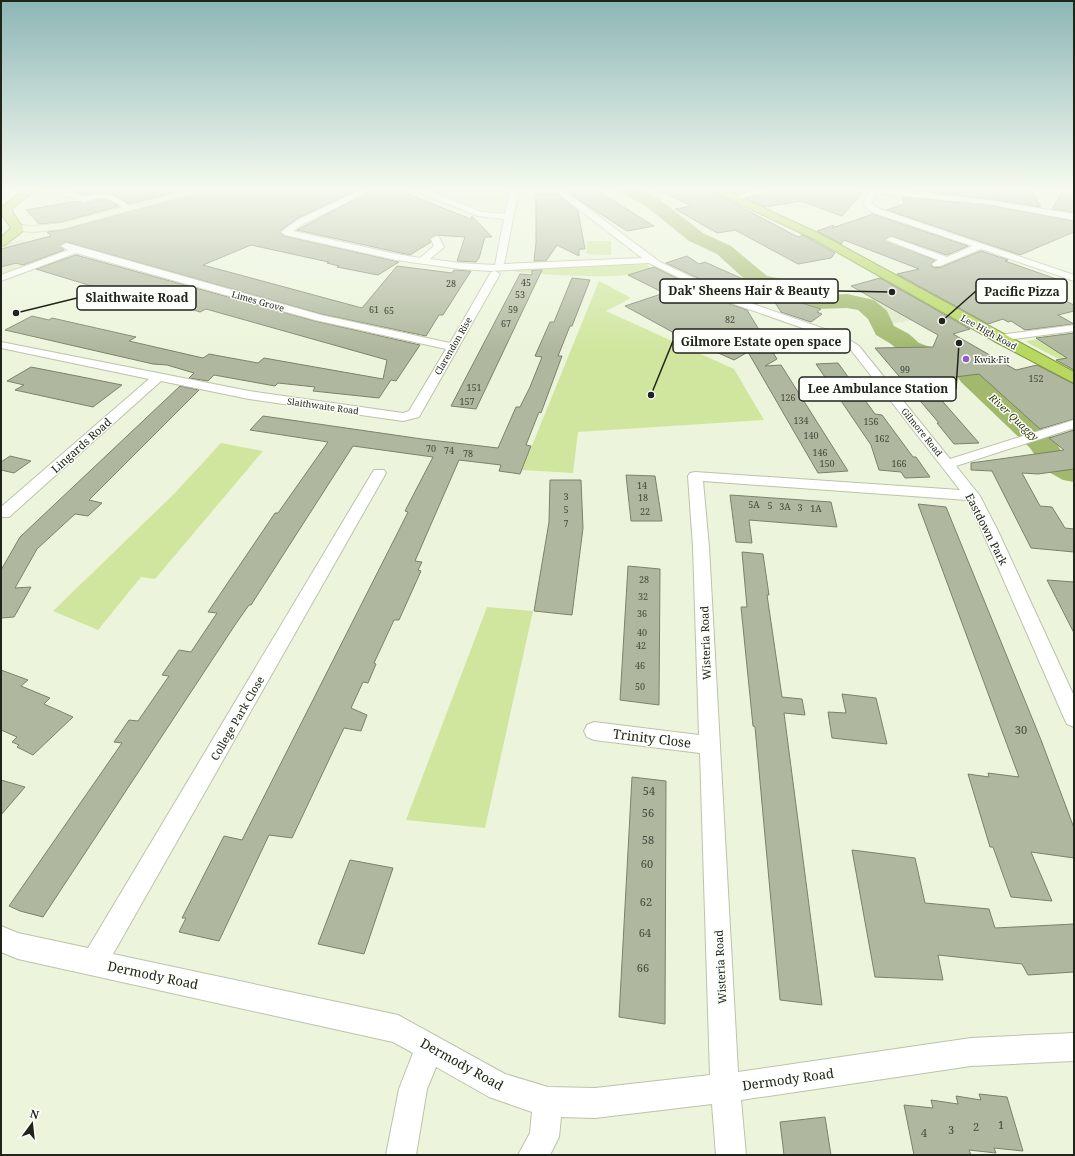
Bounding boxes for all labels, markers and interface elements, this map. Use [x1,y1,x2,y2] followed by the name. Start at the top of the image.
[521,276,531,289] house number: 45
[446,277,456,290] house number: 28
[660,279,838,303] callout: Dak' Sheens Hair & Beauty
[976,279,1067,303] callout: Pacific Pizza
[668,282,830,299] text: Dak' Sheens Hair & Beauty
[984,283,1060,300] text: Pacific Pizza
[77,286,196,310] callout: Slaithwaite Road
[230,287,286,315] street label: Limes Grove
[515,288,525,301] house number: 53
[86,289,189,306] text: Slaithwaite Road
[369,303,379,316] house number: 61
[508,303,518,316] house number: 59
[384,304,394,317] house number: 65
[959,311,1020,353] street label: Lee High Road
[725,313,735,326] house number: 82
[431,315,475,377] street label: Clarendon Rise
[501,317,511,330] house number: 67
[673,329,850,353] callout: Gilmore Estate open space
[681,333,841,350] text: Gilmore Estate open space
[974,353,1010,366] place label: Kwik Fit
[961,354,971,364] marker: Kwik Fit
[900,363,910,376] house number: 99
[1028,372,1044,385] house number: 152
[799,377,956,401] callout: Lee Ambulance Station
[808,380,948,397] text: Lee Ambulance Station
[466,381,482,394] house number: 151
[986,390,1042,444] water label: River Quaggy
[780,391,796,404] house number: 126
[286,395,360,418] street label: Slaithwaite Road
[459,395,475,408] house number: 157
[898,405,946,459] street label: Gilmore Road
[48,414,114,476] street label: Lingards Road
[793,414,809,427] house number: 134
[863,415,879,428] house number: 156
[803,429,819,442] house number: 140
[874,432,890,445] house number: 162
[426,442,436,455] house number: 70
[444,444,454,457] house number: 74
[812,446,828,459] house number: 146
[463,447,473,460] house number: 78
[819,457,835,470] house number: 150
[891,457,907,470] house number: 166
[637,479,647,492] house number: 14
[563,490,569,503] house number: 3
[962,490,1012,568] street label: Eastdown Park
[638,491,648,504] house number: 18
[748,498,760,511] house number: 5A
[767,499,773,512] house number: 5
[779,500,791,513] house number: 3A
[797,501,803,514] house number: 3
[810,502,822,515] house number: 1A
[563,503,569,516] house number: 5
[640,505,650,518] house number: 22
[563,517,569,530] house number: 7
[639,573,649,586] house number: 28
[638,590,648,603] house number: 32
[696,606,714,680] street label: Wisteria Road
[637,607,647,620] house number: 36
[637,626,647,639] house number: 40
[636,639,646,652] house number: 42
[635,659,645,672] house number: 46
[207,673,267,763] street label: College Park Close
[635,680,645,693] house number: 50
[1015,722,1027,737] house number: 30
[612,724,692,752] street label: Trinity Close
[643,783,655,798] house number: 54
[642,805,654,820] house number: 56
[642,832,654,847] house number: 58
[641,856,653,871] house number: 60
[640,894,652,909] house number: 62
[639,925,651,940] house number: 64
[711,929,729,1004] street label: Wisteria Road
[106,957,200,993] street label: Dermody Road
[637,960,649,975] house number: 66
[417,1034,507,1094] street label: Dermody Road
[741,1064,835,1094] street label: Dermody Road
[12,1104,52,1144] north arrow
[29,1105,41,1122] text: N
[998,1117,1004,1132] house number: 1
[973,1119,979,1134] house number: 2
[948,1122,954,1137] house number: 3
[921,1125,927,1140] house number: 4

